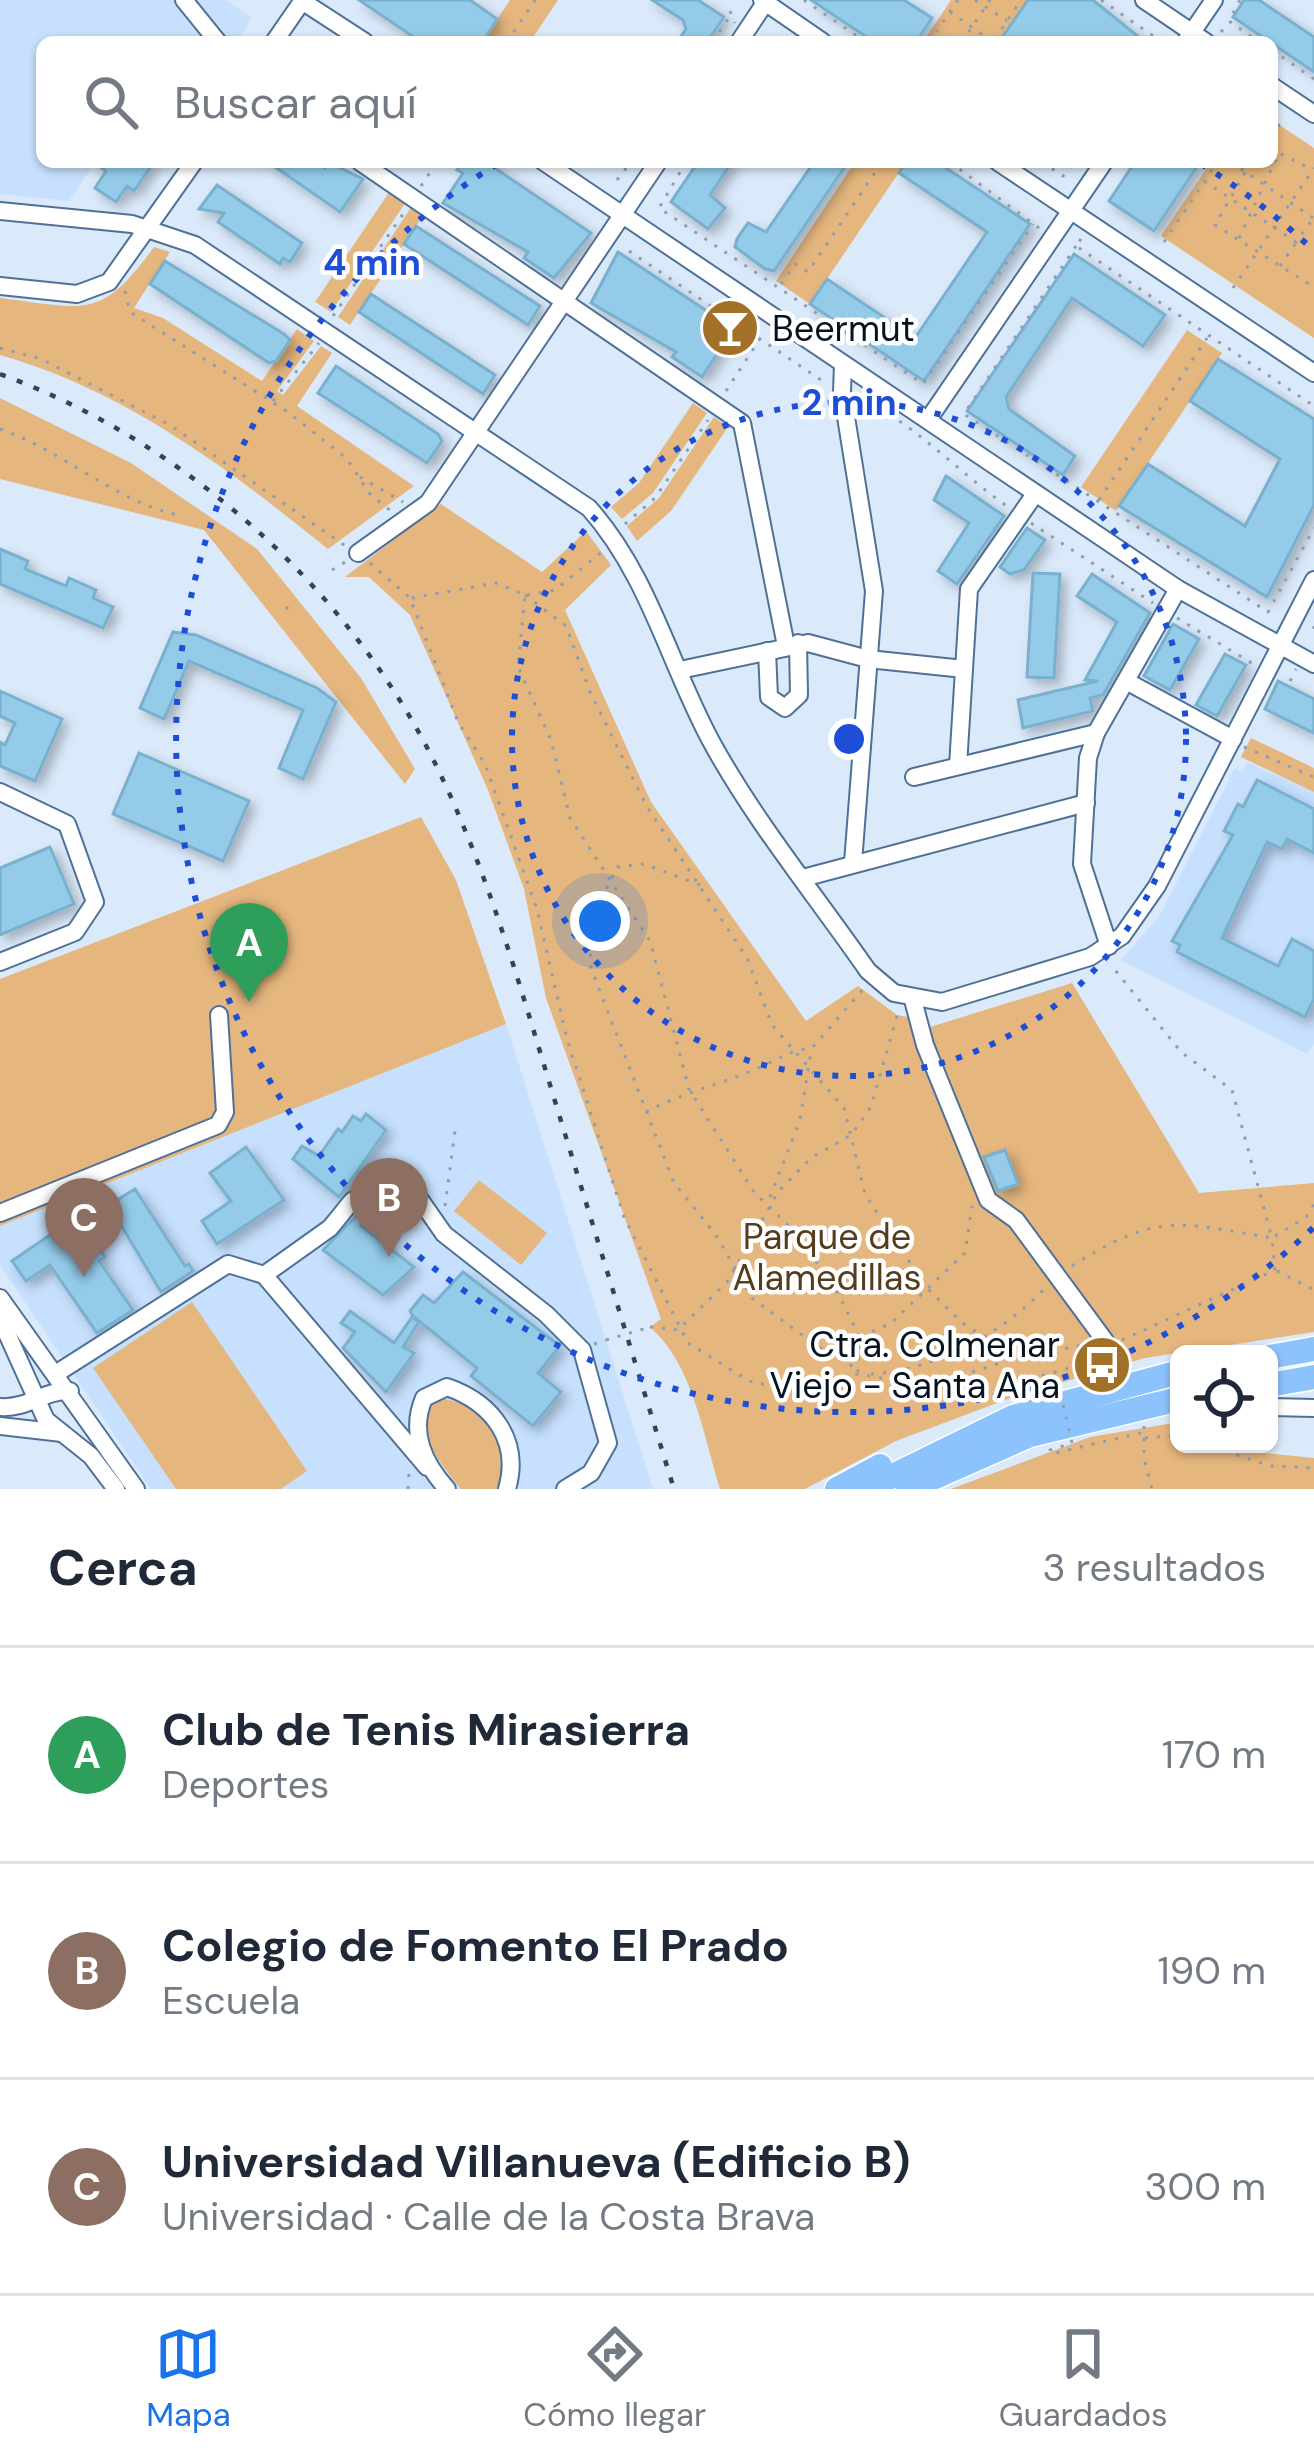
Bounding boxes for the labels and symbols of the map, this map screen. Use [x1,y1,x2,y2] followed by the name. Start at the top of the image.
[323,239,421,286] text: 4 min
[699,297,761,359] bar icon: Beermut
[772,305,915,352] place label: Beermut
[801,379,897,426] text: 2 min
[828,718,870,760] centre of rings
[570,891,630,951] your location
[210,903,288,1002] pin: A
[350,1158,428,1257] pin: B
[45,1178,123,1277] pin: C
[733,1213,921,1301] park label: Parque de Alamedillas
[770,1321,1060,1409] place label: Ctra. Colmenar Viejo - Santa Ana
[1071,1334,1133,1396] bus stop icon: Ctra. Colmenar Viejo - Santa Ana

